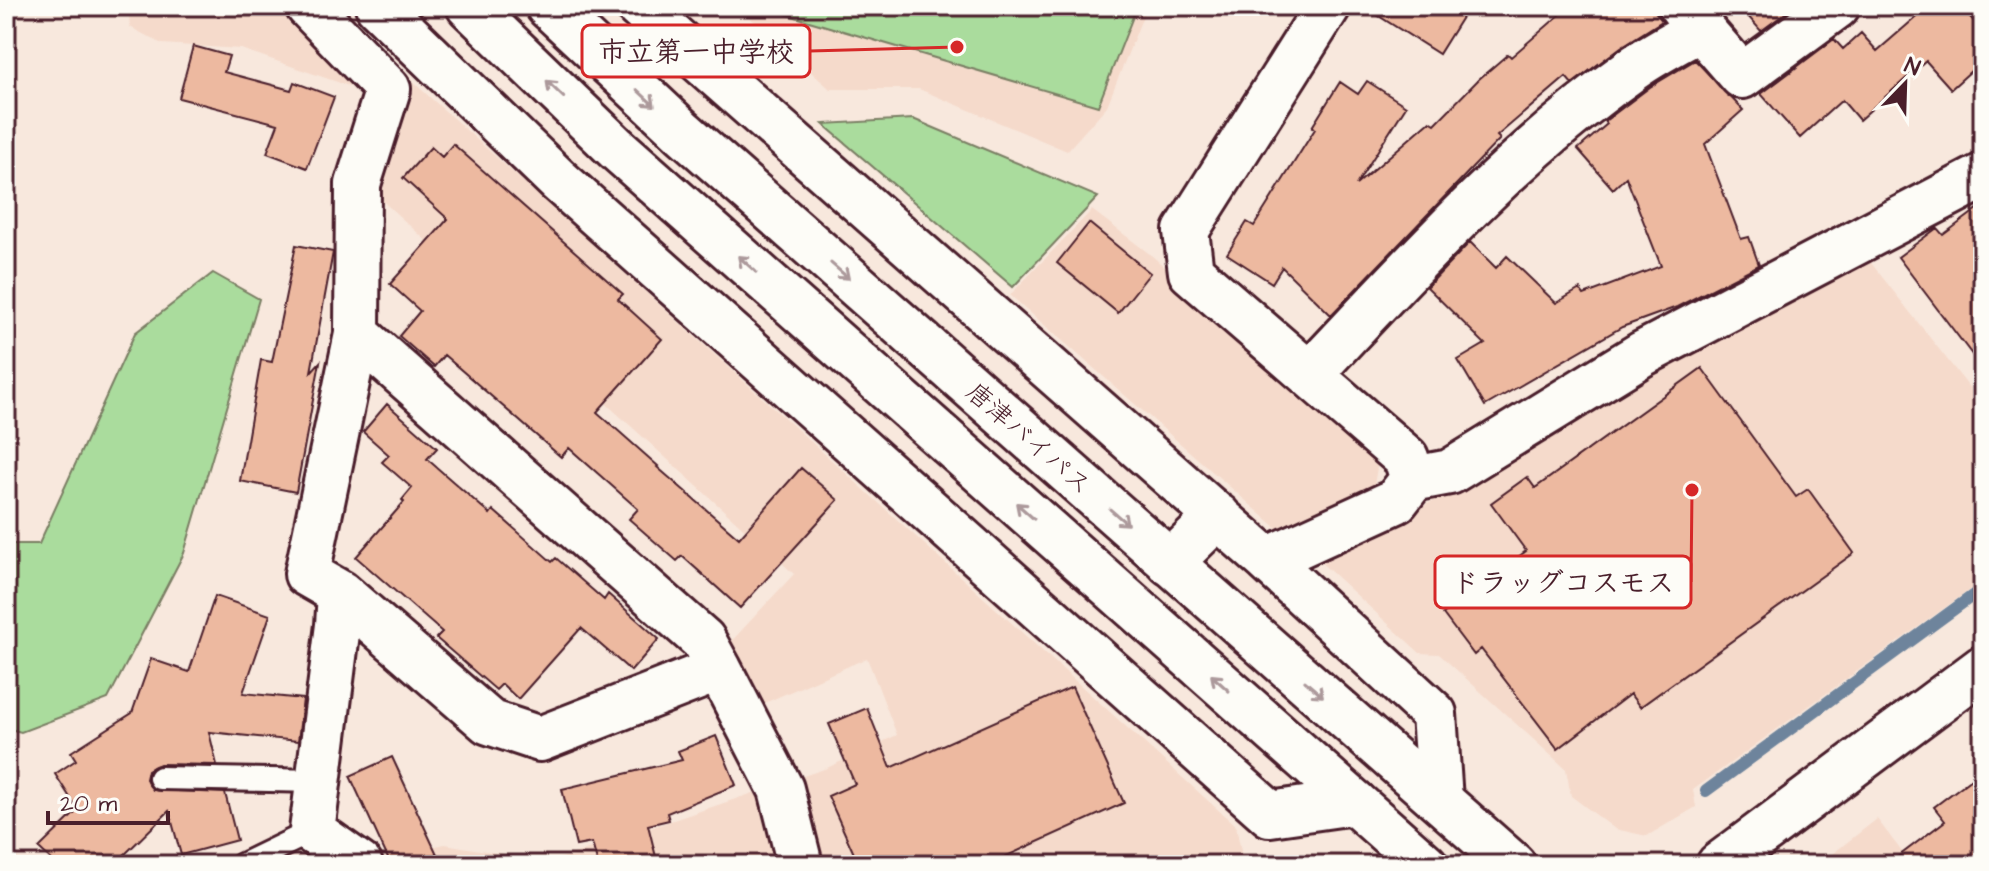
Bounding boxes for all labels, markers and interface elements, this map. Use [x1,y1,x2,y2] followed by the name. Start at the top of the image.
[582,25,810,77] callout: 市立第一中学校
[598,33,794,72] text: 市立第一中学校
[1865,44,1945,124] north arrow
[1900,50,1925,84] text: N
[546,80,565,99] one-way arrow
[636,88,656,107] one-way arrow
[737,255,757,273] one-way arrow
[829,262,849,280] one-way arrow
[958,374,1099,503] street label: 唐津バイパス
[1016,502,1036,520] one-way arrow
[1108,508,1128,526] one-way arrow
[1435,556,1691,608] callout: ドラッグコスモス
[1452,564,1674,603] text: ドラッグコスモス
[1210,675,1230,693] one-way arrow
[1303,680,1323,698] one-way arrow
[48,775,168,825] scale bar
[60,787,117,821] text: 20 m

